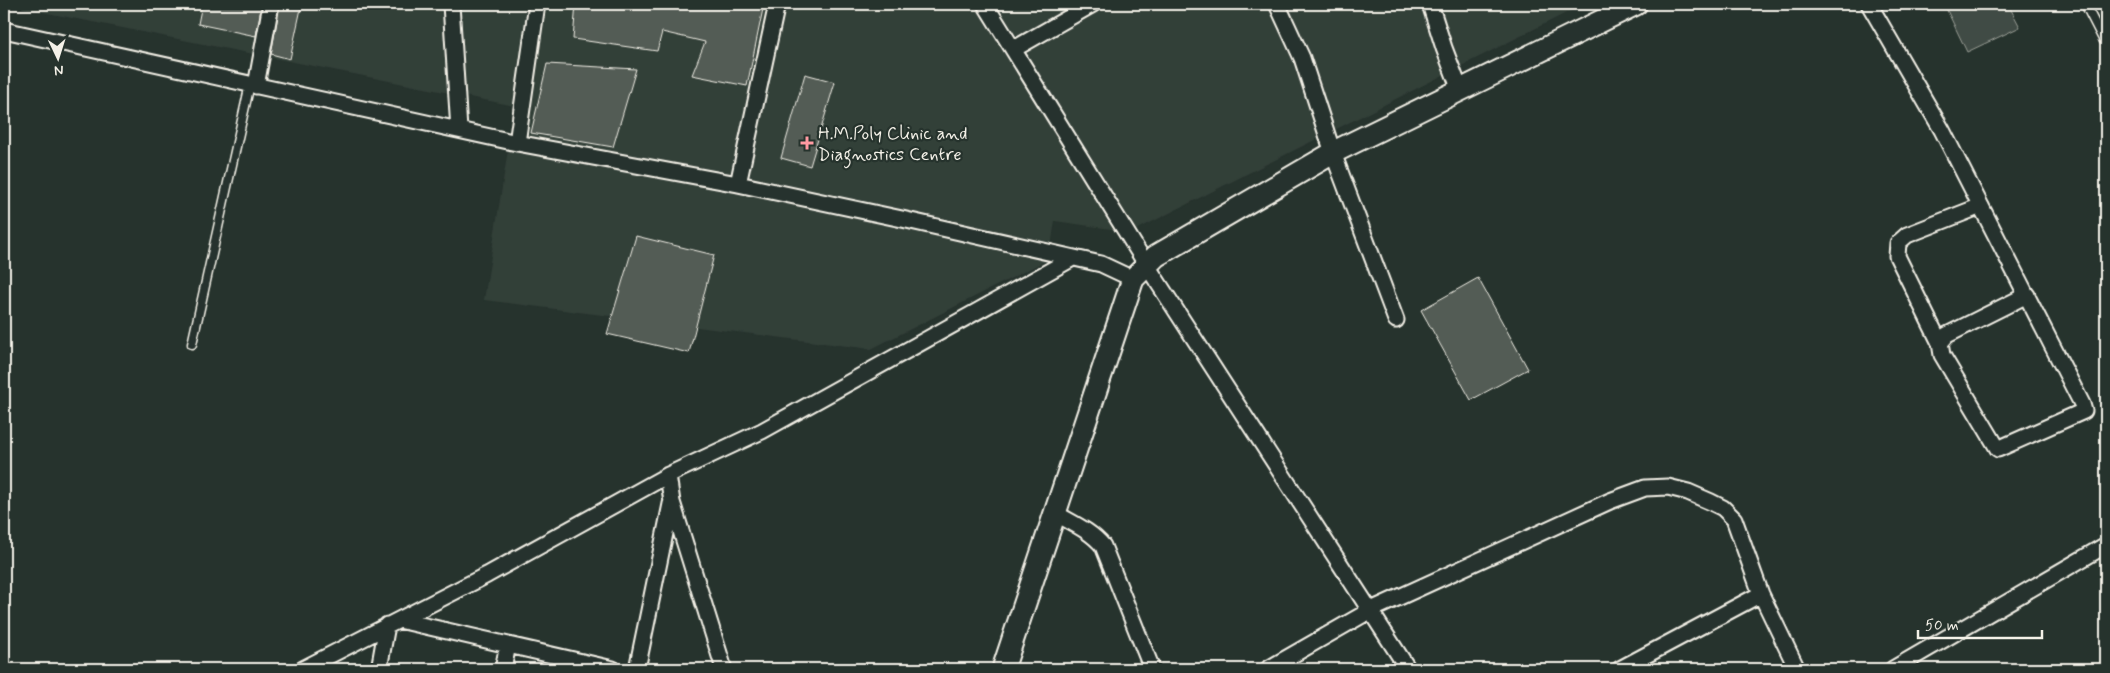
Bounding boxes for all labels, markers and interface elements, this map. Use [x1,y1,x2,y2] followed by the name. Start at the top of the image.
[32,32,82,82] north arrow
[54,61,64,79] text: N
[818,122,968,169] place label: H.M.Poly Clinic and Diagnostics Centre
[800,136,814,150] marker: H.M.Poly Clinic and Diagnostics Centre
[1918,608,2041,640] scale bar
[1925,616,1959,636] text: 50 m

